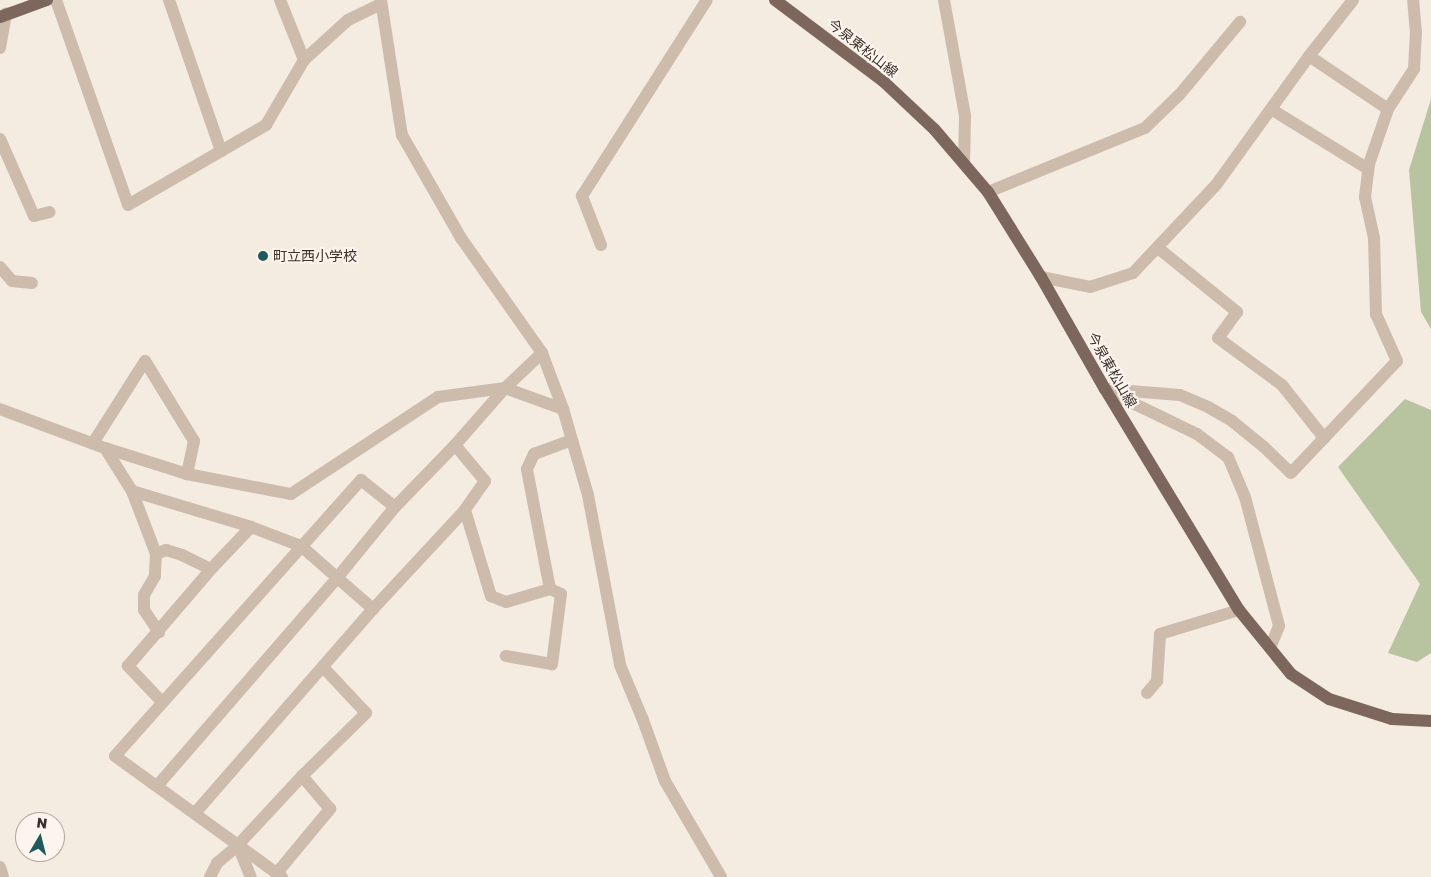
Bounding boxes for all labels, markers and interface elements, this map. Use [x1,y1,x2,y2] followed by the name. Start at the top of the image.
[825,16,901,80] street label: 今泉東松山線
[273,248,357,264] place label: 町立西小学校
[257,250,269,262] marker: 町立西小学校
[1084,329,1140,411] street label: 今泉東松山線
[15,812,65,862] north arrow
[36,813,48,832] text: N

